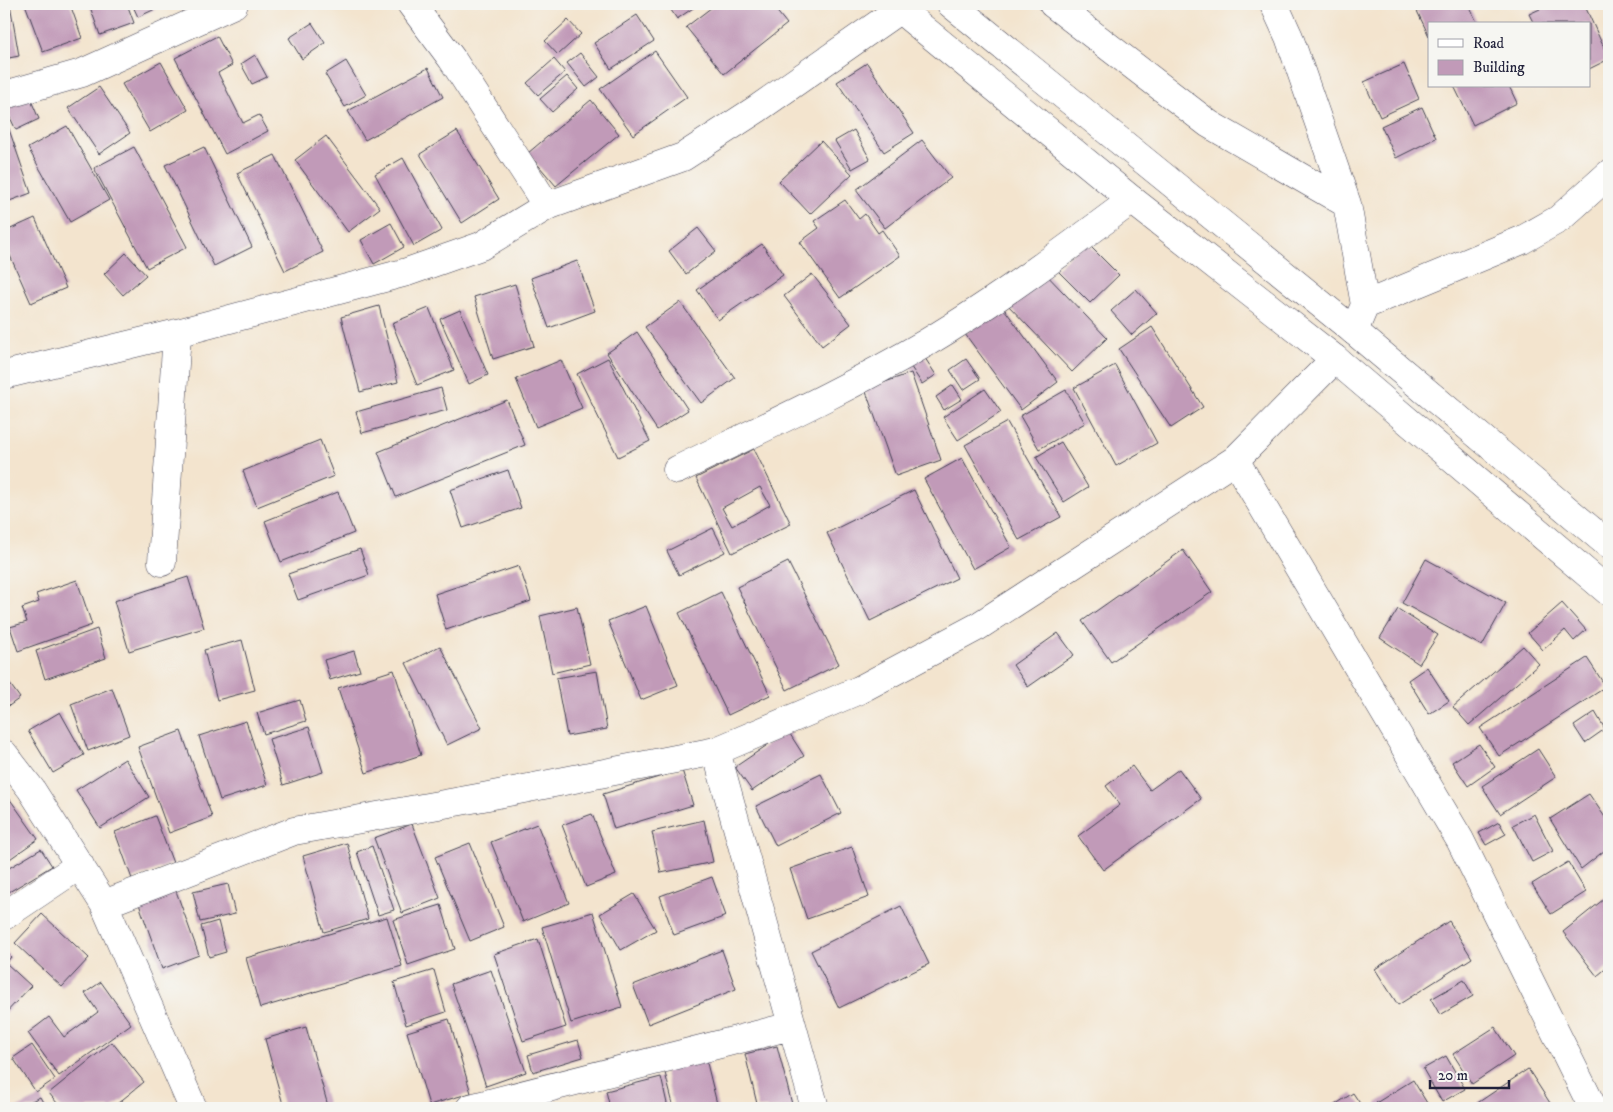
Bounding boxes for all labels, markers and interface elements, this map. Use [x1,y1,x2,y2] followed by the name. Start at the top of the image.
[1428,22,1590,88] legend
[1473,34,1505,53] text: Road
[1473,58,1525,77] text: Building
[1430,1057,1509,1089] scale bar
[1438,1066,1468,1085] text: 20 m

